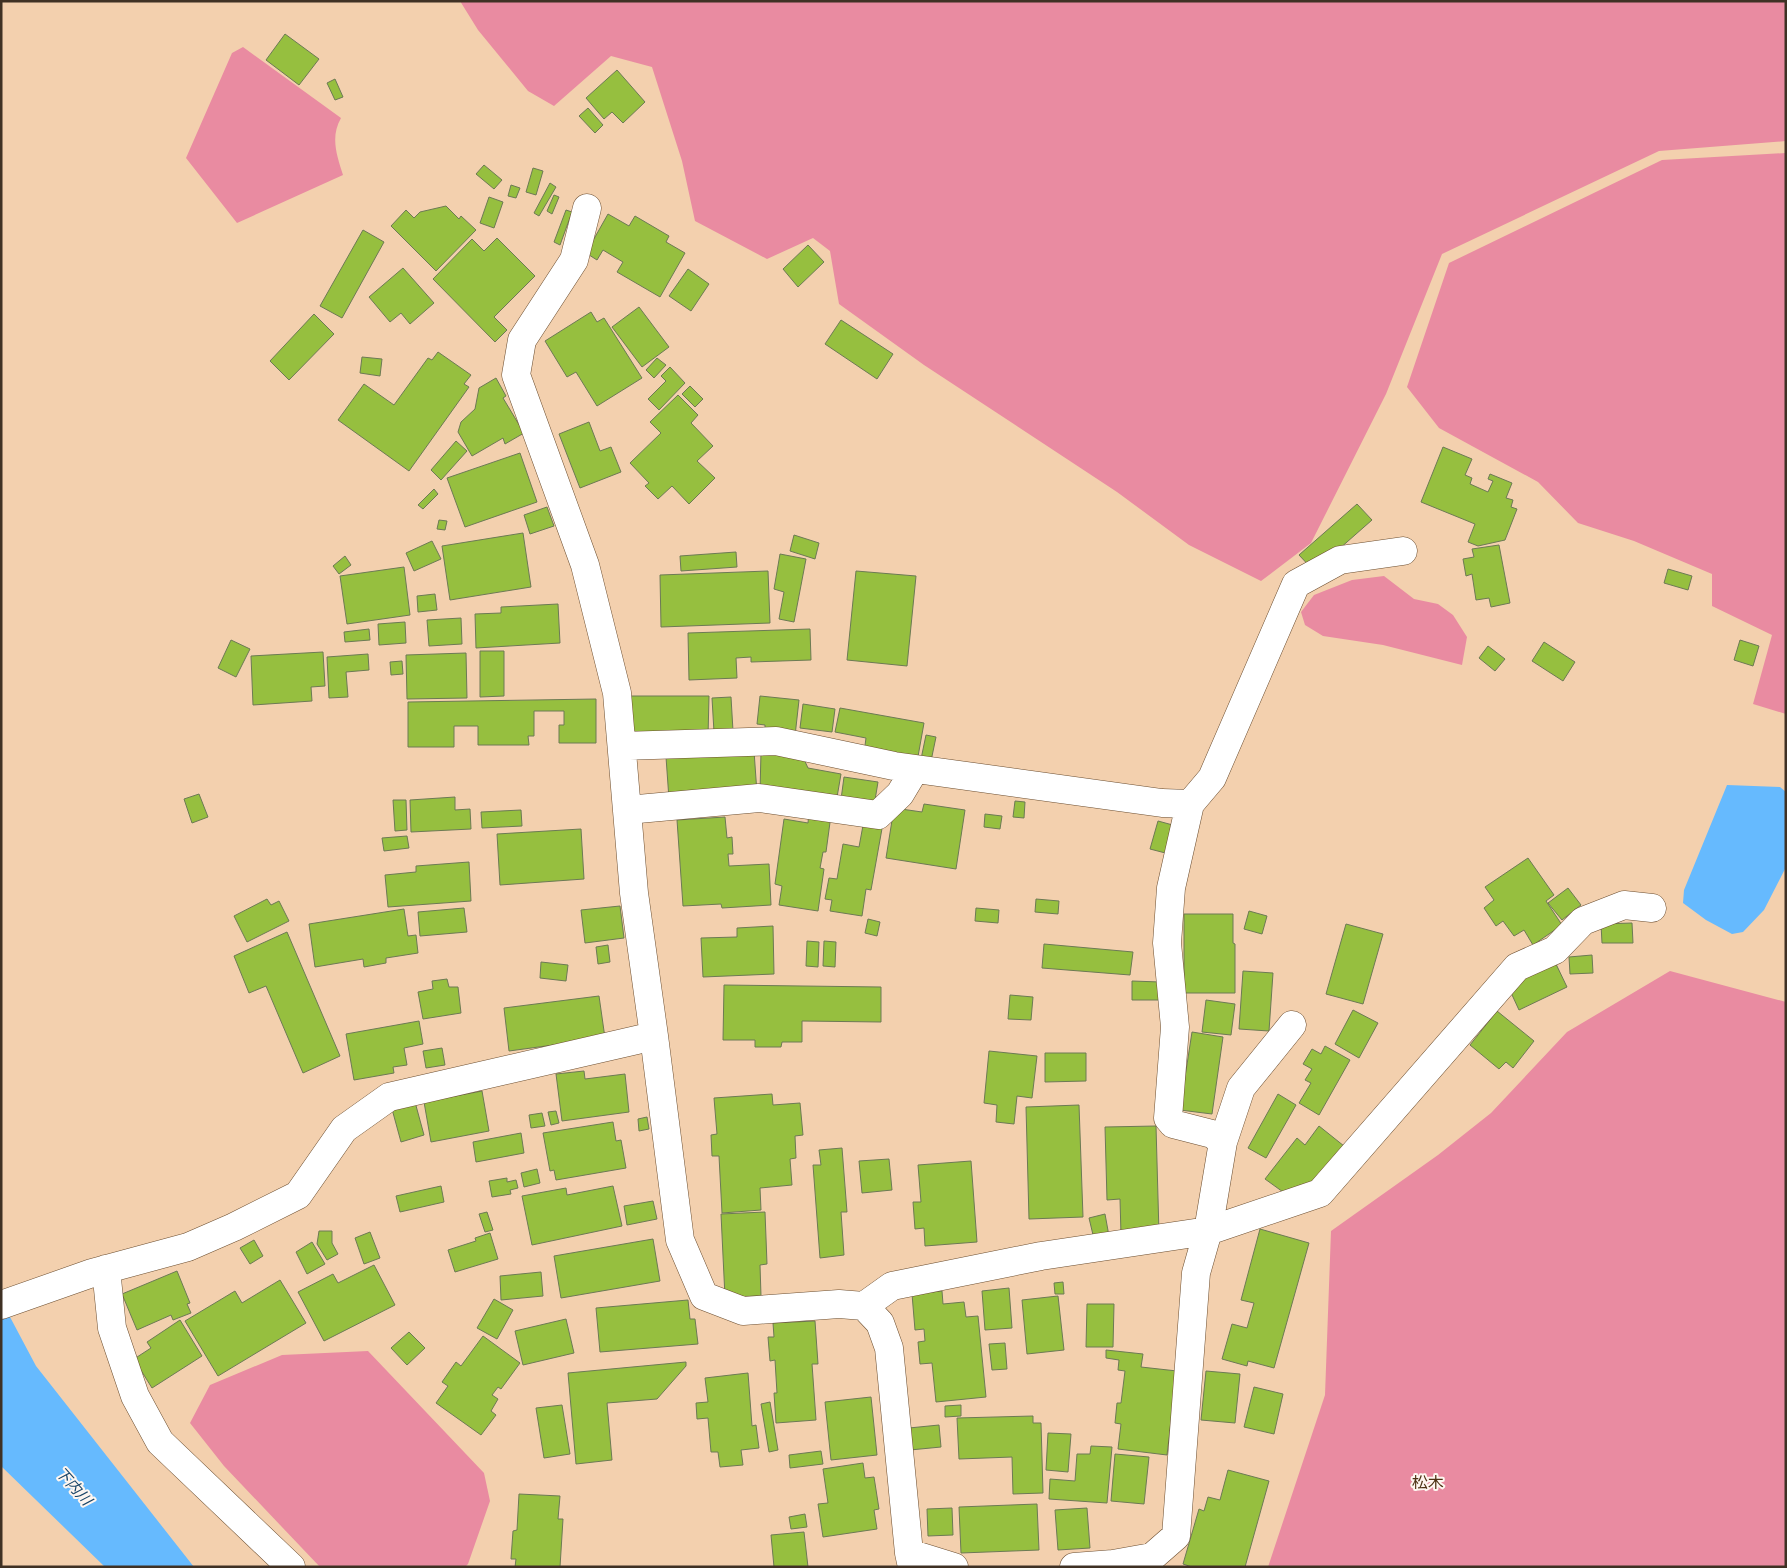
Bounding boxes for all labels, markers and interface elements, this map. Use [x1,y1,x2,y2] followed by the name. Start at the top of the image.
[53,1464,97,1510] water label: 下内川
[1412,1474,1444,1491] district label: 松木

